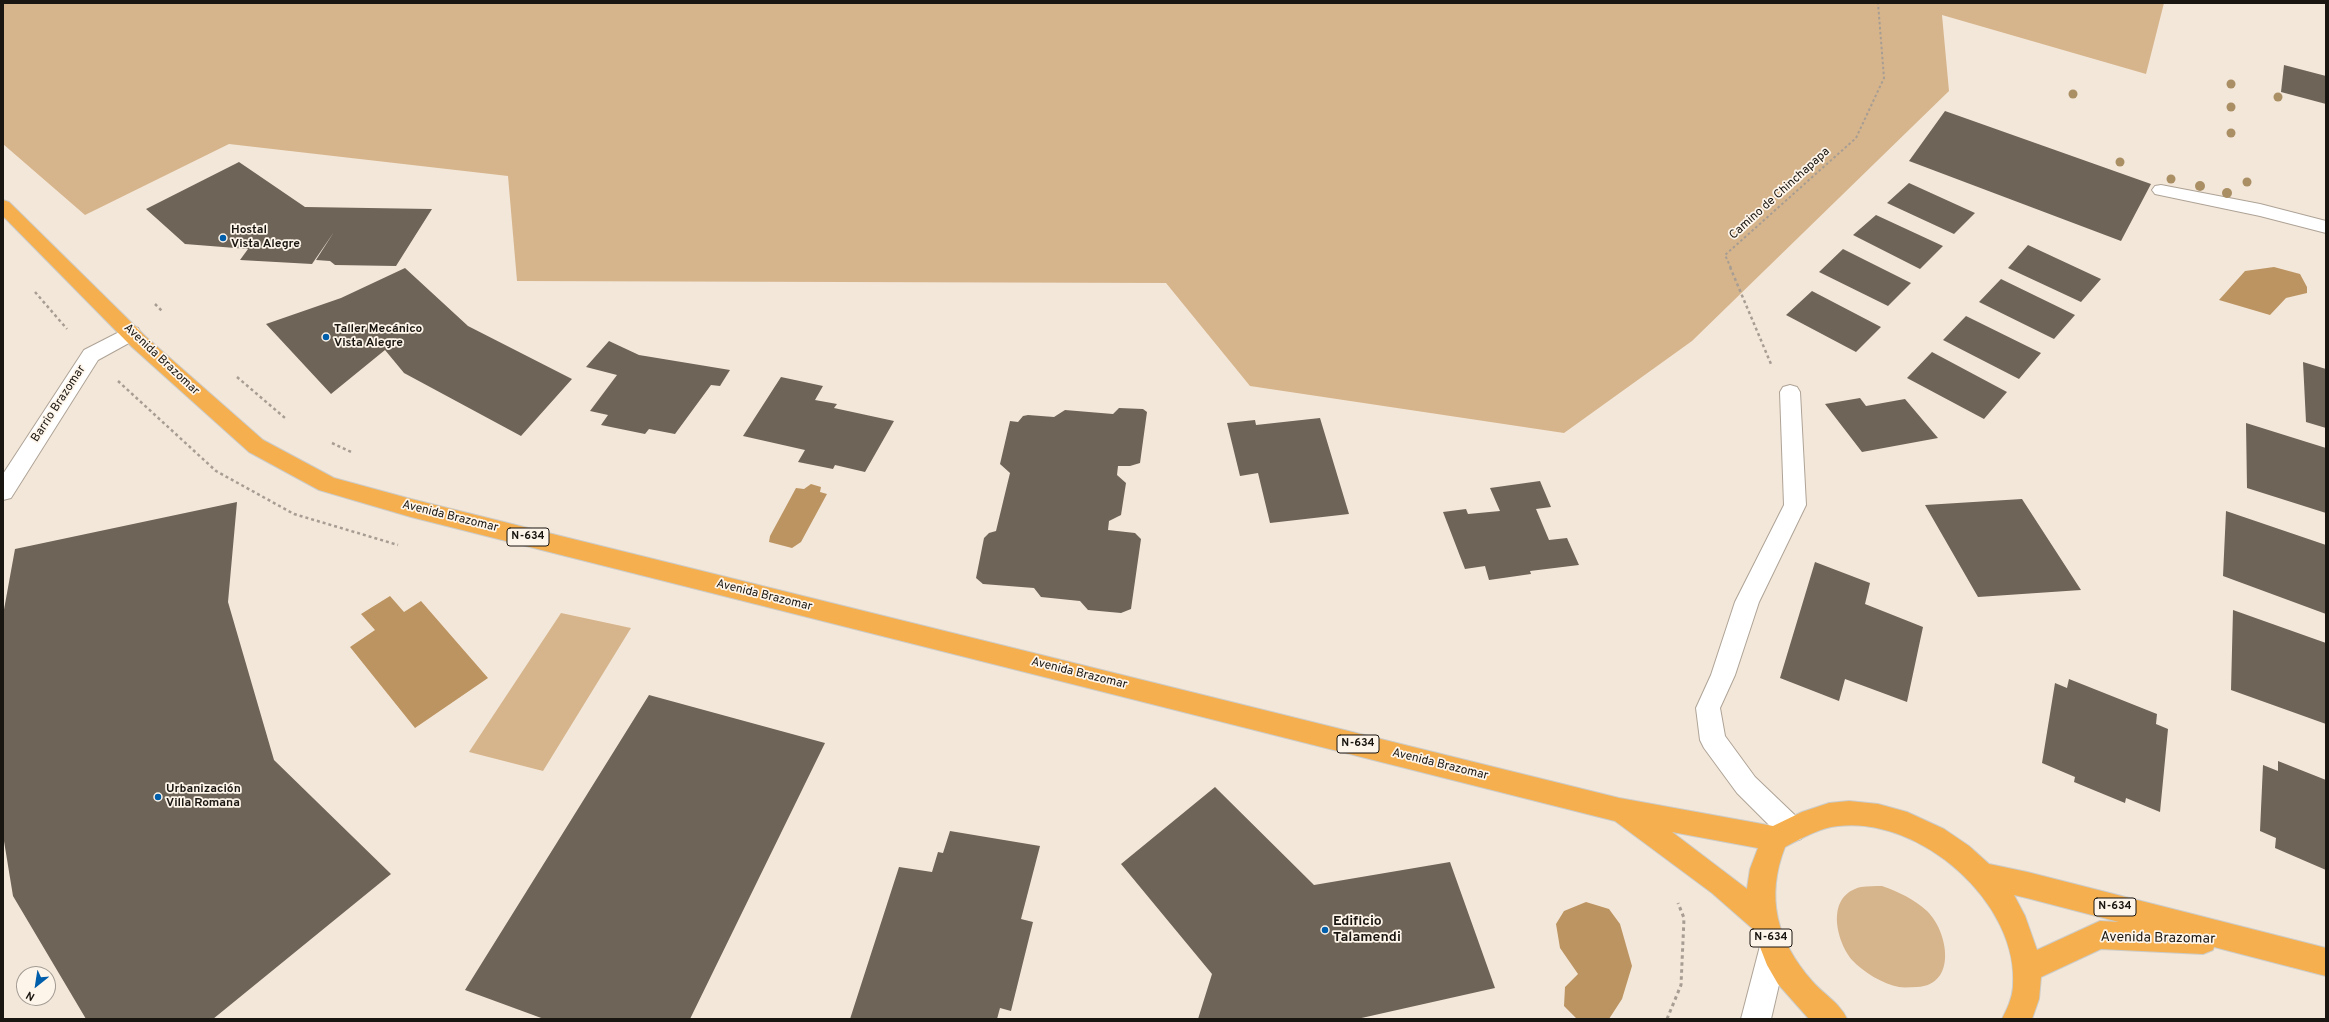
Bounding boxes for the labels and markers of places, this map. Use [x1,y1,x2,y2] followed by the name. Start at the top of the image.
[231,224,300,252] place label: Hostal Vista Alegre
[218,233,228,243] marker: Hostal Vista Alegre
[334,323,422,351] place label: Taller Mecánico Vista Alegre
[321,332,331,342] marker: Taller Mecánico Vista Alegre
[166,783,241,811] place label: Urbanización Villa Romana
[153,792,163,802] marker: Urbanización Villa Romana
[1333,914,1401,946] place label: Edificio Talamendi
[1320,925,1330,935] marker: Edificio Talamendi

